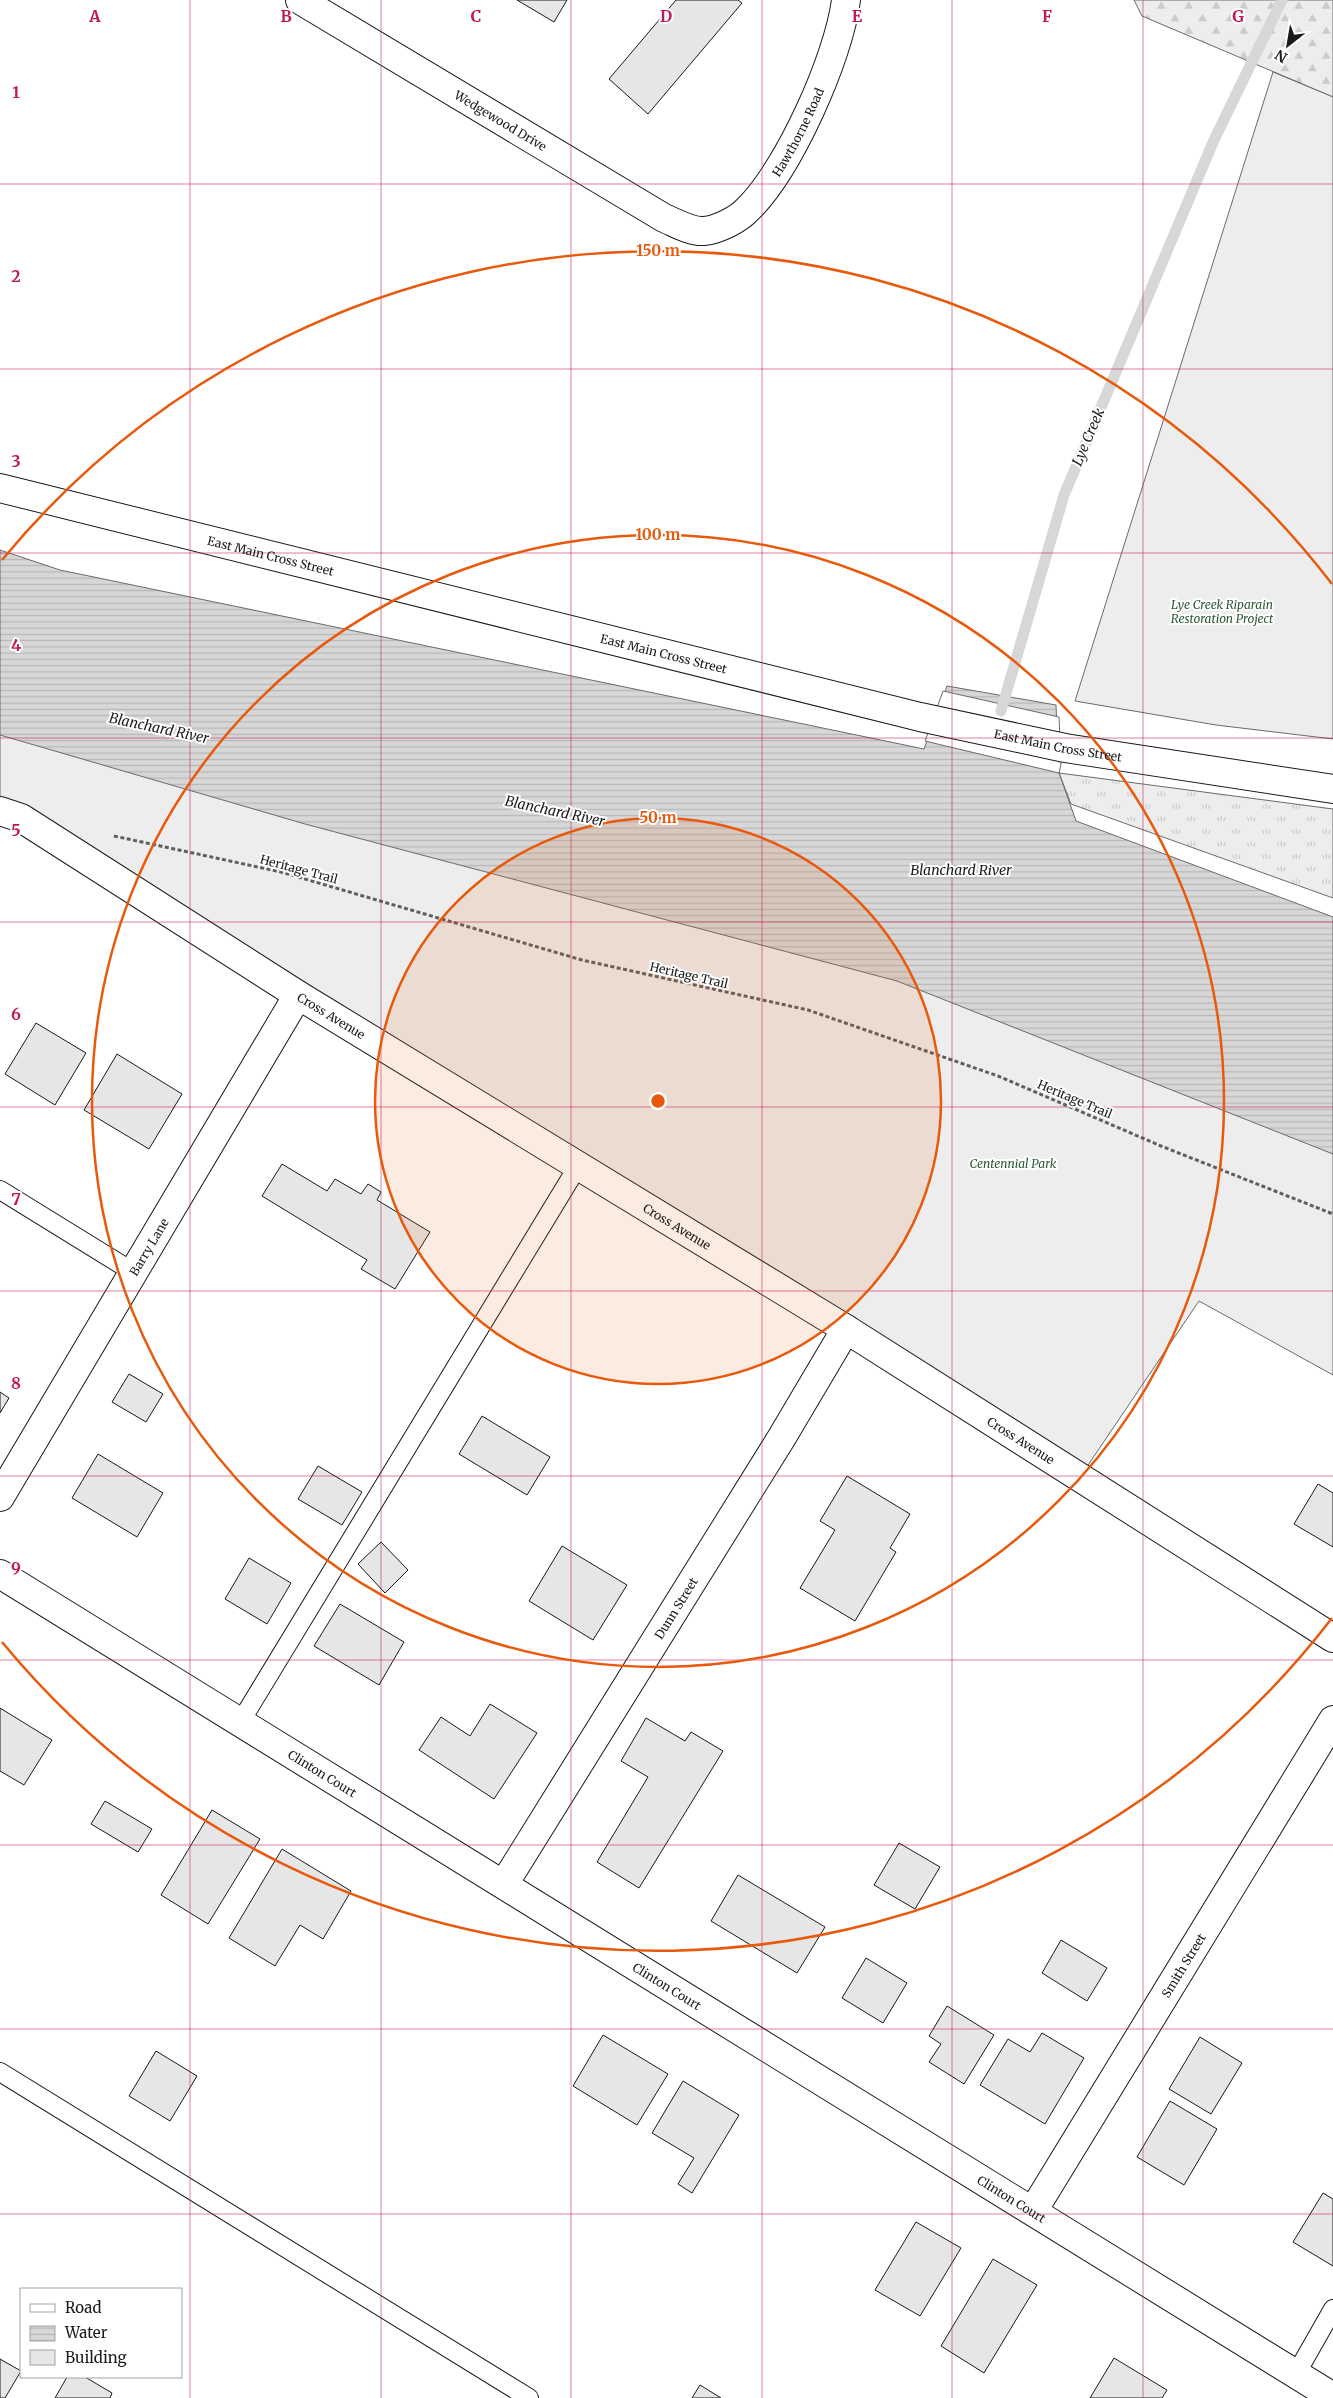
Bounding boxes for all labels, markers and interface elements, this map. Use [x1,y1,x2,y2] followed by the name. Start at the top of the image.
[88,6,101,26] text: A
[280,6,292,26] text: B
[471,6,481,26] text: C
[660,6,672,26] text: D
[852,6,863,26] text: E
[1042,6,1052,26] text: F
[1232,6,1244,26] text: G
[1263,20,1313,70] north arrow
[1272,46,1291,67] text: N
[12,82,20,102] text: 1
[769,85,827,179] street label: Hawthorne Road
[451,86,550,154] street label: Wedgewood Drive
[636,241,680,260] text: 150 m
[11,266,21,286] text: 2
[1068,405,1108,468] water label: Lye Creek
[11,451,21,471] text: 3
[636,525,680,544] text: 100 m
[206,532,336,578] street label: East Main Cross Street
[1171,597,1274,626] park label: Lye Creek Riparain Restoration Project
[599,630,729,676] street label: East Main Cross Street
[11,635,21,655] text: 4
[107,709,211,747] water label: Blanchard River
[993,726,1123,764] street label: East Main Cross Street
[503,792,607,830] water label: Blanchard River
[639,808,677,827] text: 50 m
[11,820,21,840] text: 5
[258,851,340,887] street label: Heritage Trail
[910,861,1012,879] water label: Blanchard River
[648,959,730,991] street label: Heritage Trail
[295,989,368,1042] street label: Cross Avenue
[11,1004,21,1024] text: 6
[1035,1076,1115,1122] street label: Heritage Trail
[649,1092,667,1110] centre of rings
[970,1156,1057,1171] park label: Centennial Park
[11,1189,21,1209] text: 7
[641,1200,714,1252] street label: Cross Avenue
[126,1215,171,1278] street label: Barry Lane
[11,1373,21,1393] text: 8
[985,1413,1057,1467] street label: Cross Avenue
[11,1558,21,1578] text: 9
[651,1574,701,1642] street label: Dunn Street
[285,1746,360,1800] street label: Clinton Court
[1158,1930,1209,2000] street label: Smith Street
[630,1959,704,2013] street label: Clinton Court
[975,2172,1049,2226] street label: Clinton Court
[20,2288,182,2378] legend
[65,2298,101,2317] text: Road
[64,2323,108,2342] text: Water
[65,2348,127,2367] text: Building

